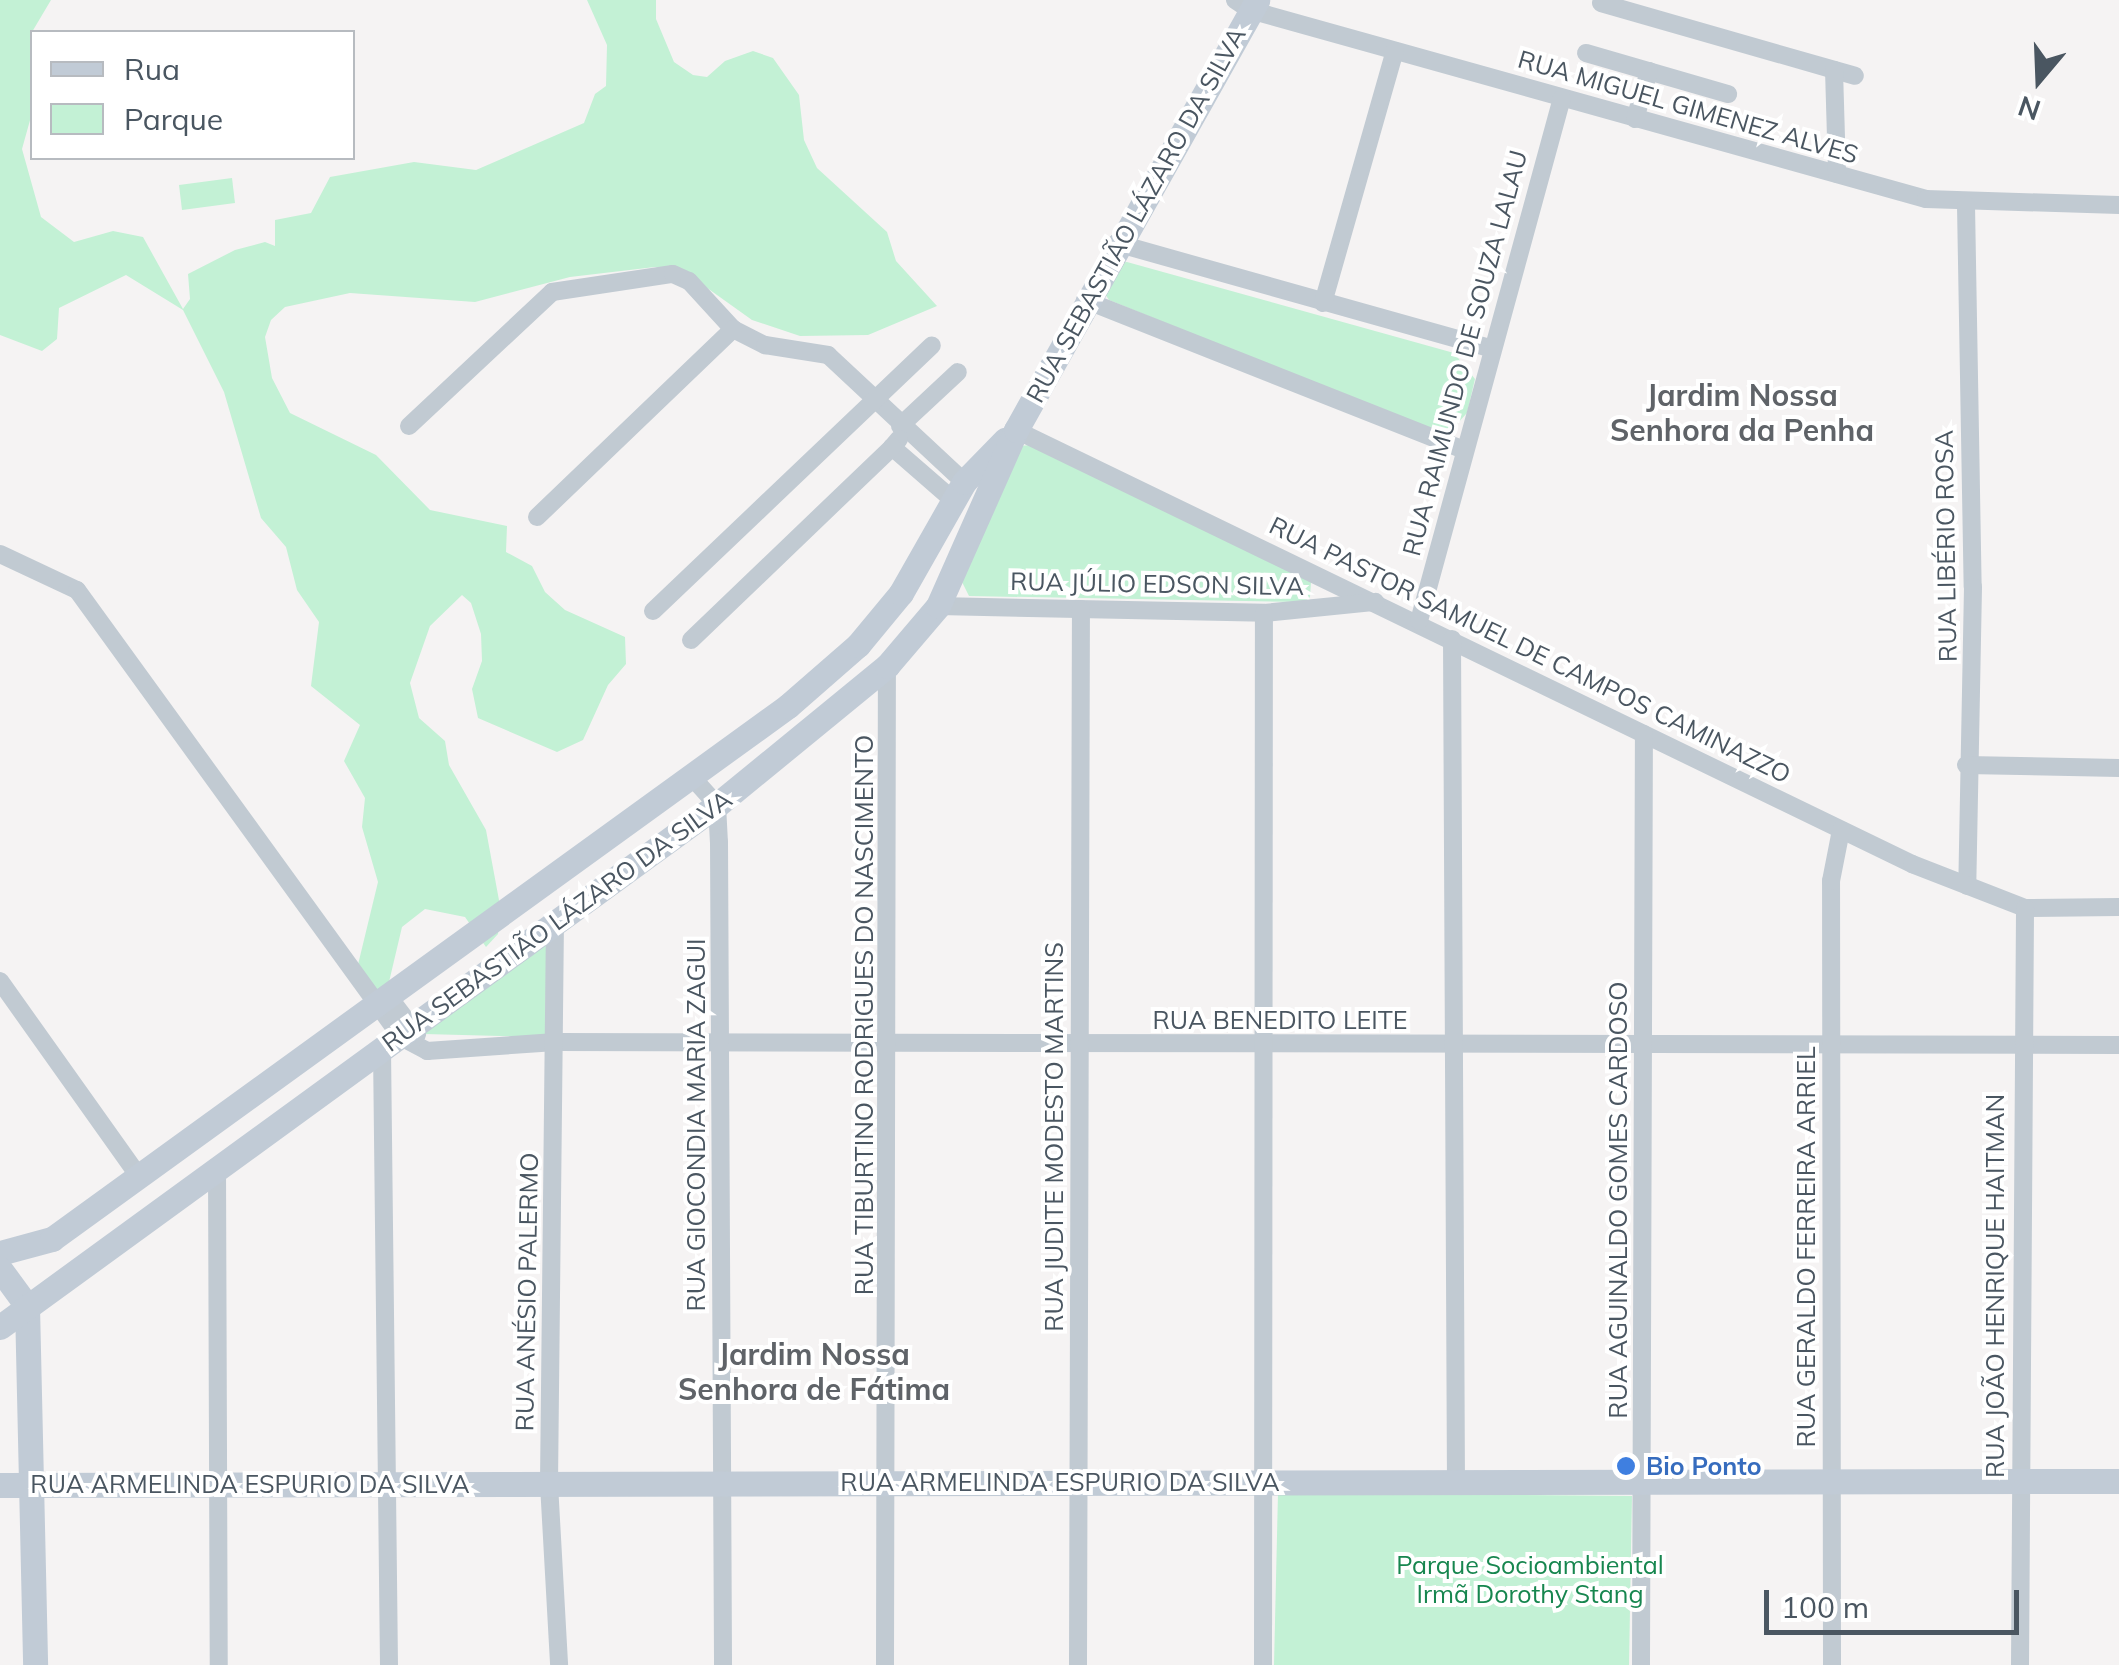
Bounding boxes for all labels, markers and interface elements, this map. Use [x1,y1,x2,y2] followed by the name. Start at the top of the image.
[1020,22,1252,408] street label: RUA SEBASTIÃO LÁZARO DA SILVA
[30,30,355,160] legend
[1989,30,2089,130] north arrow
[1514,44,1862,170] street label: RUA MIGUEL GIMENEZ ALVES
[124,50,180,88] text: Rua
[2013,89,2045,129] text: N
[124,100,223,138] text: Parque
[1396,147,1534,559] street label: RUA RAIMUNDO DE SOUZA LALAU
[1610,377,1874,448] district label: Jardim Nossa Senhora da Penha
[1929,430,1963,662] street label: RUA LIBÉRIO ROSA
[1265,510,1795,790] street label: RUA PASTOR SAMUEL DE CAMPOS CAMINAZZO
[1010,566,1304,602] street label: RUA JÚLIO EDSON SILVA
[849,735,879,1295] street label: RUA TIBURTINO RODRIGUES DO NASCIMENTO
[376,784,738,1058] street label: RUA SEBASTIÃO LÁZARO DA SILVA
[681,938,711,1312] street label: RUA GIOCONDIA MARIA ZAGUI
[1039,942,1069,1332] street label: RUA JUDITE MODESTO MARTINS
[1603,981,1633,1419] street label: RUA AGUINALDO GOMES CARDOSO
[1153,1005,1407,1035] street label: RUA BENEDITO LEITE
[1791,1046,1821,1448] street label: RUA GERALDO FERREIRA ARRIEL
[1980,1094,2010,1478] street label: RUA JOÃO HENRIQUE HAITMAN
[510,1152,544,1432] street label: RUA ANÉSIO PALERMO
[678,1336,950,1406] district label: Jardim Nossa Senhora de Fátima
[1646,1451,1761,1481] place label: Bio Ponto
[1615,1455,1637,1477] marker: Bio Ponto
[840,1467,1280,1497] street label: RUA ARMELINDA ESPURIO DA SILVA
[30,1469,470,1499] street label: RUA ARMELINDA ESPURIO DA SILVA
[1396,1551,1664,1610] park label: Parque Socioambiental Irmã Dorothy Stang
[1769,1570,2024,1632] scale bar
[1781,1588,1869,1626] text: 100 m

